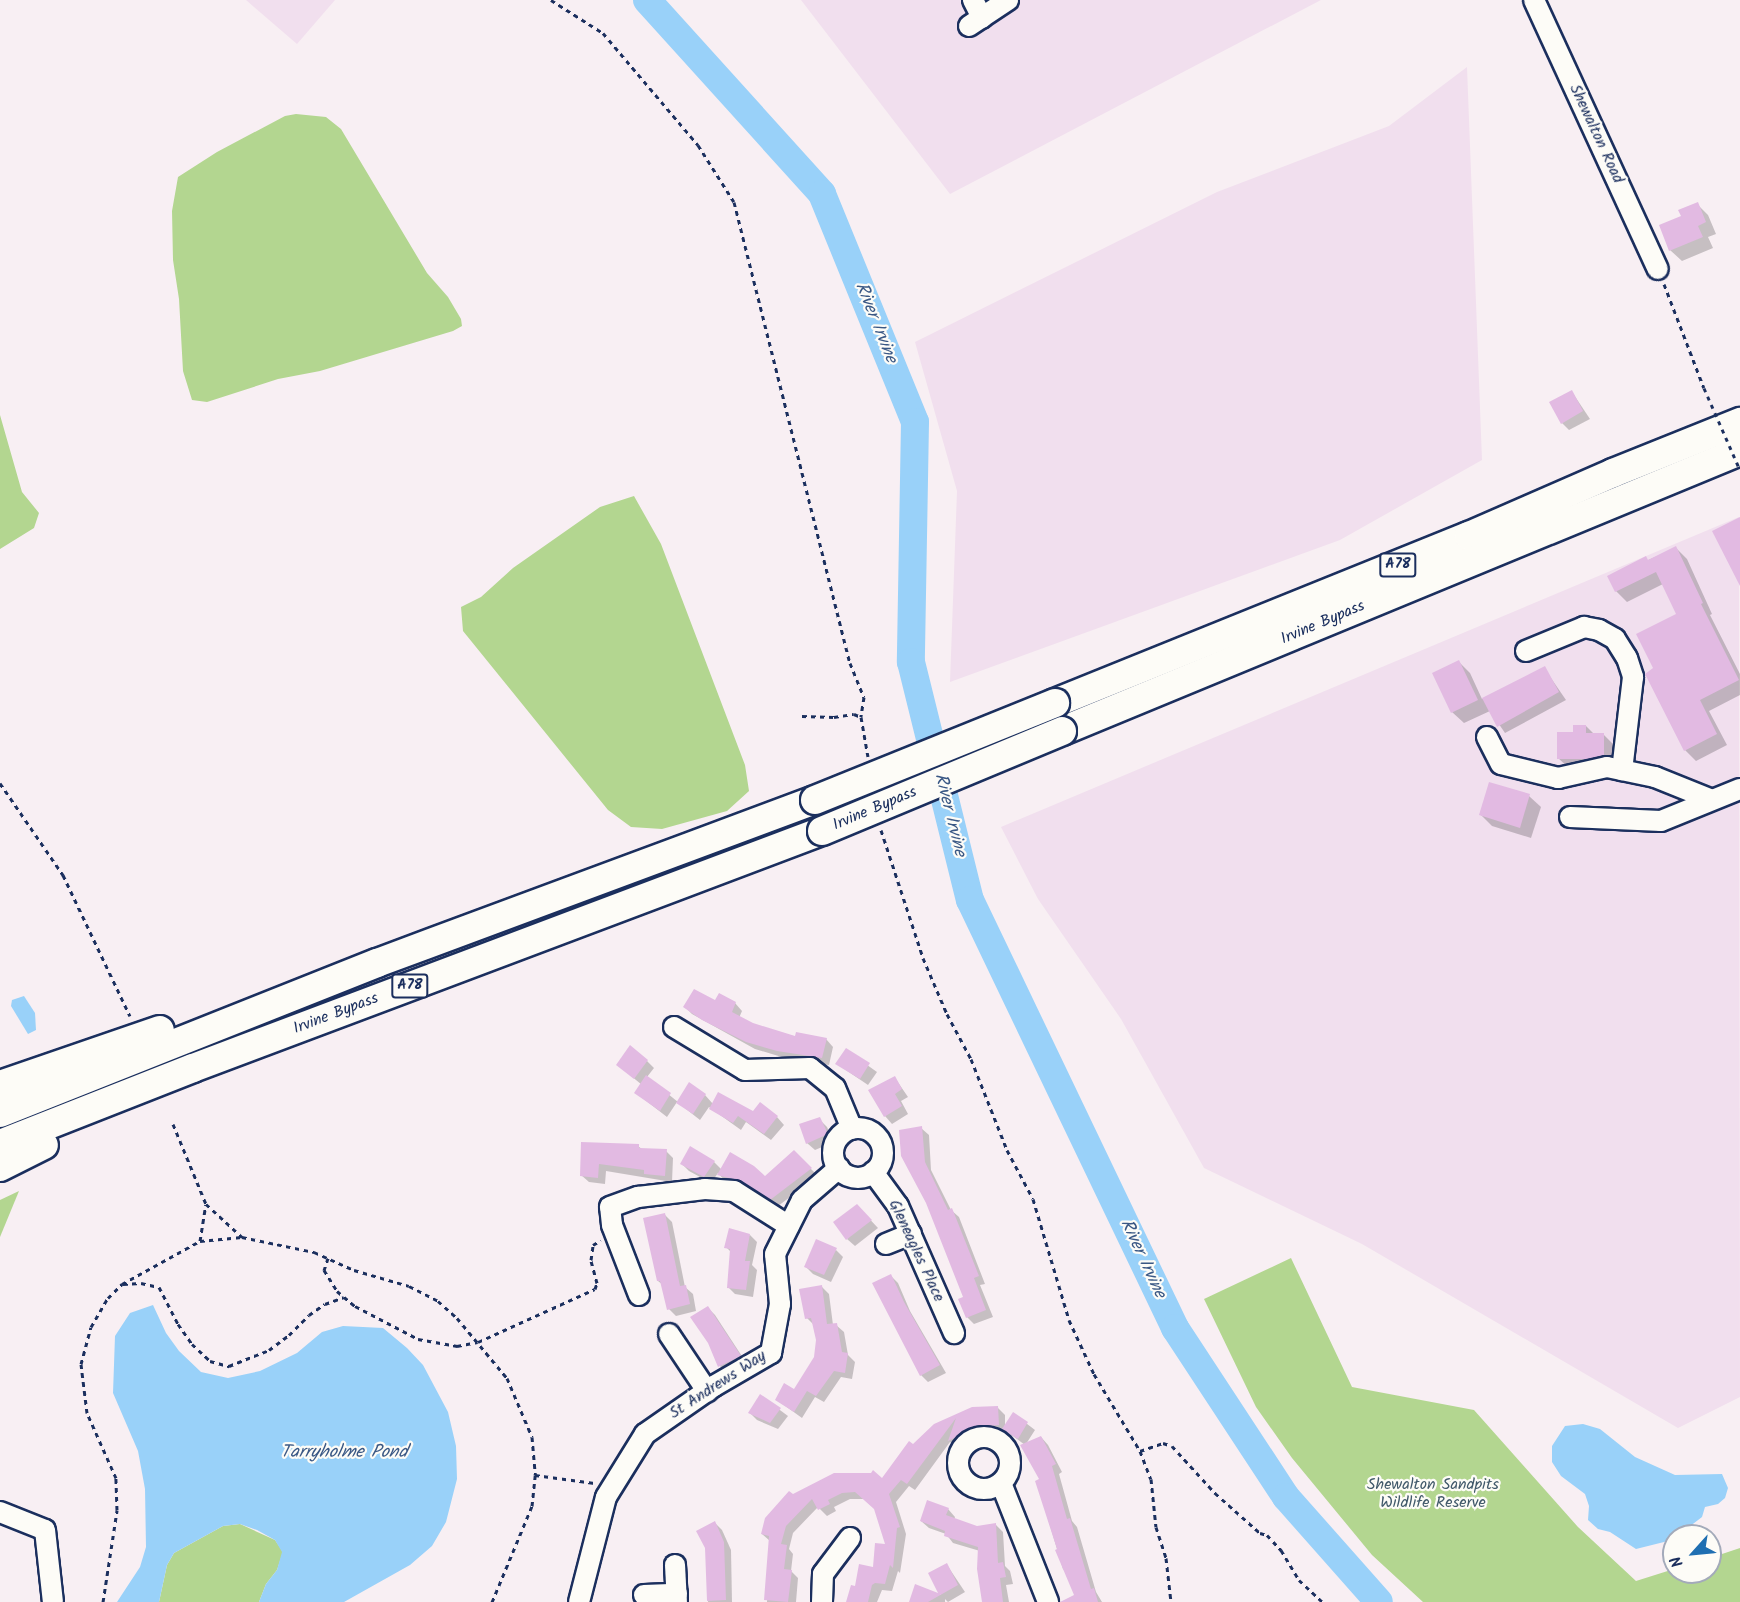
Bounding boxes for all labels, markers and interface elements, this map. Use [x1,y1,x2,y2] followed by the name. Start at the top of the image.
[1565,81,1627,187] street label: Shewalton Road
[849,280,901,366] water label: River Irvine
[1378,553,1418,577] road number: A78
[1278,597,1368,649] street label: Irvine Bypass
[928,771,970,859] water label: River Irvine
[830,783,920,835] street label: Irvine Bypass
[390,974,430,998] road number: A78
[291,989,381,1039] street label: Irvine Bypass
[884,1197,948,1305] street label: Gleneagles Place
[1114,1216,1170,1302] water label: River Irvine
[666,1347,770,1423] street label: St Andrews Way
[281,1442,407,1464] water label: Tarryholme Pond
[1367,1475,1499,1513] park label: Shewalton Sandpits Wildlife Reserve
[1662,1524,1722,1584] north arrow
[1664,1551,1691,1572] text: N

